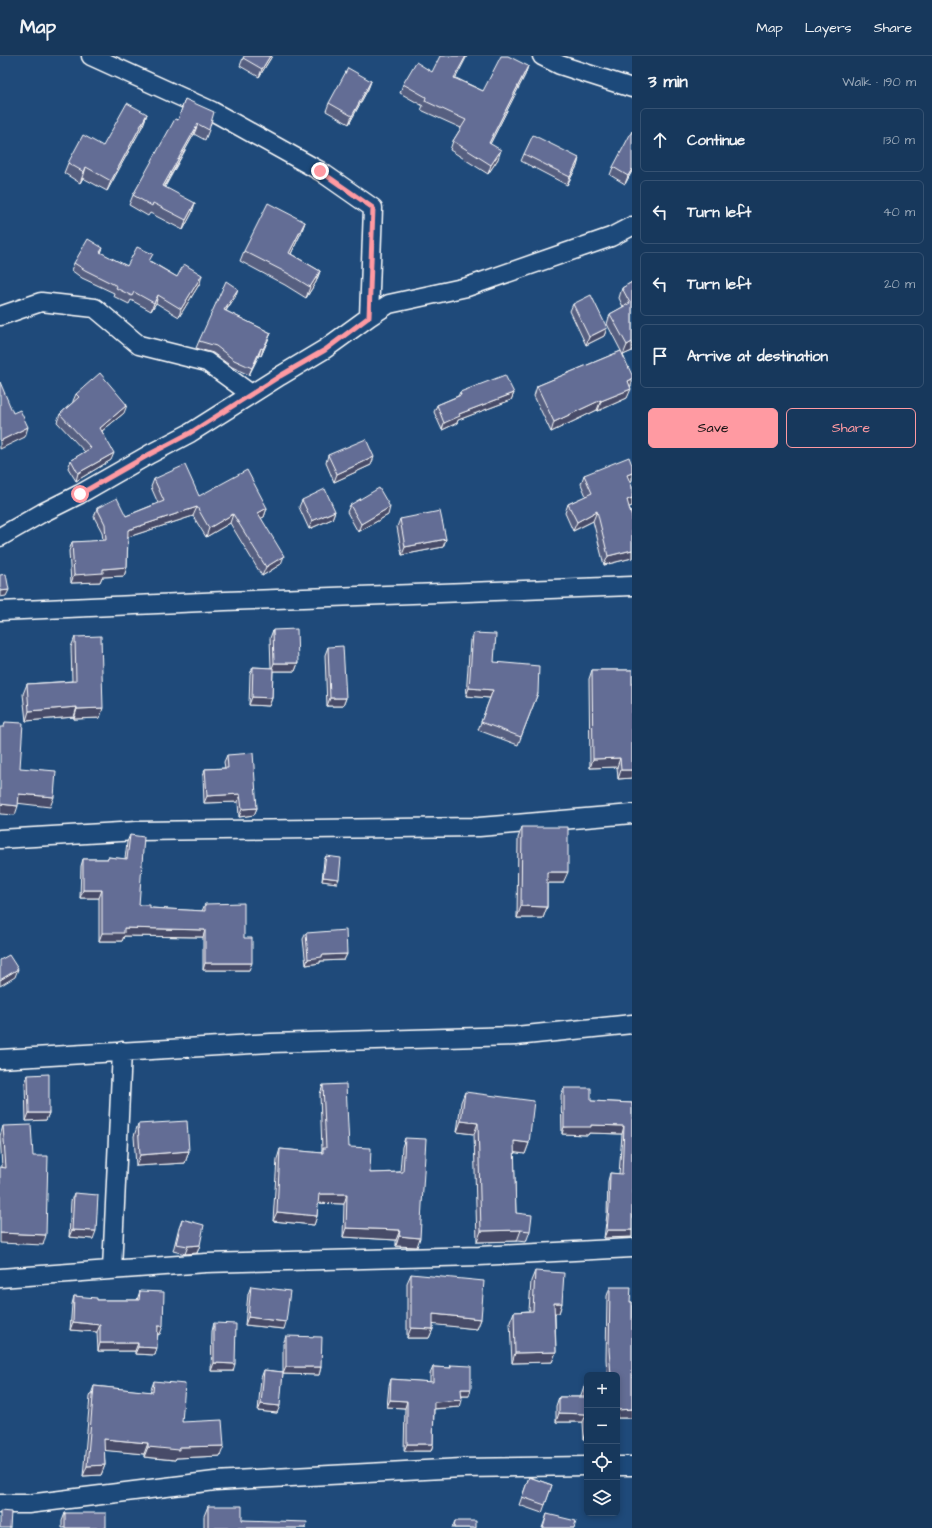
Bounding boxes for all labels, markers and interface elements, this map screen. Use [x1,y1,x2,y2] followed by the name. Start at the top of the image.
[20,14,56,41] text: Map
[756,18,783,38] text: Map
[805,18,852,38] text: Layers
[874,18,912,38] text: Share
[648,70,688,94] text: 3 min
[842,73,916,91] text: Walk · 190 m
[649,129,671,151] icon: ahead
[687,130,745,151] text: Continue
[883,131,915,149] text: 130 m
[311,162,329,180] route end
[649,201,671,223] icon: left
[687,202,751,223] text: Turn left
[883,203,915,221] text: 40 m
[649,273,671,295] icon: left
[687,274,751,295] text: Turn left
[884,275,915,293] text: 20 m
[649,345,671,367] icon: arrive
[687,346,828,367] text: Arrive at destination
[648,408,778,448] button: Save
[786,408,916,448] button: Share
[71,485,89,503] route start
[584,1372,620,1516] map controls
[584,1372,620,1408] button: +
[584,1408,620,1444] button: −
[584,1444,620,1480] button: locate
[584,1480,620,1516] button: layers

